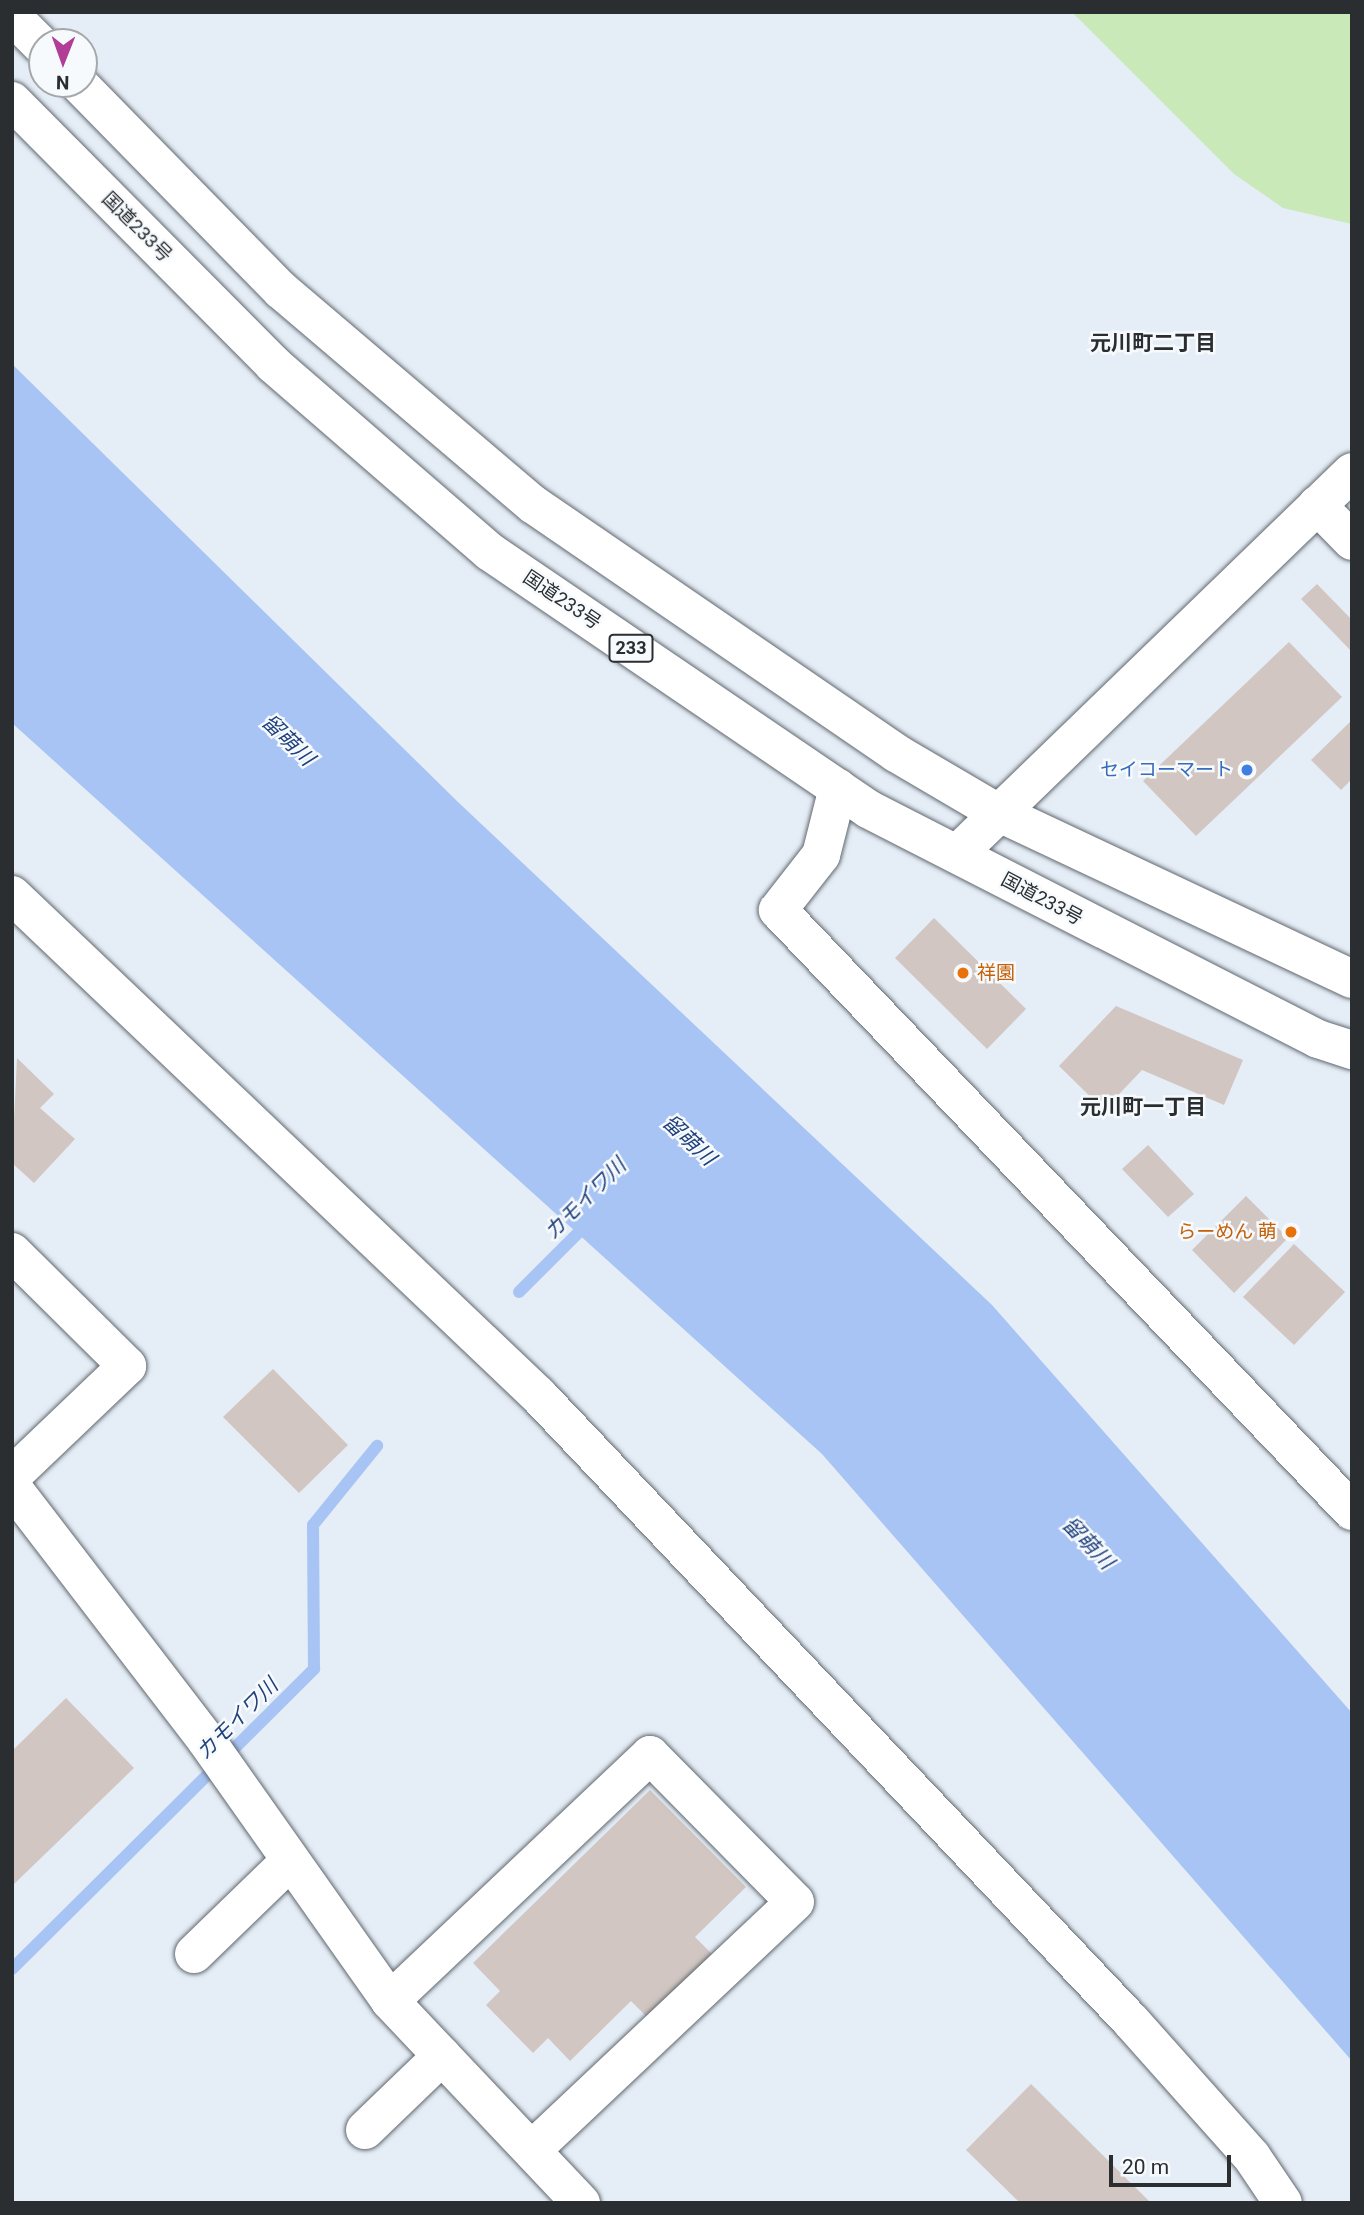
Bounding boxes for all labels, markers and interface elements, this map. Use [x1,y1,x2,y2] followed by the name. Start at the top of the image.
[28,28,98,98] north arrow
[56,71,70,94] text: N
[97,187,177,267] street label: 国道233号
[1090,330,1216,356] district label: 元川町二丁目
[519,566,605,634] street label: 国道233号
[608,634,654,662] road number: 233
[257,709,319,771] water label: 留萌川
[1100,759,1233,781] place label: セイコーマート
[1239,762,1255,778] marker: セイコーマート
[997,868,1087,930] street label: 国道233号
[977,962,1015,984] place label: 祥園
[955,965,971,981] marker: 祥園
[1080,1094,1206,1120] district label: 元川町一丁目
[657,1109,721,1171] water label: 留萌川
[539,1153,631,1245] water label: カモイワ川
[1177,1221,1277,1243] place label: らーめん 萌
[1283,1224,1299,1240] marker: らーめん 萌
[1057,1512,1119,1574] water label: 留萌川
[191,1673,283,1765] water label: カモイワ川
[1112,2142,1234,2186] scale bar
[1122,2155,1169,2179] text: 20 m

